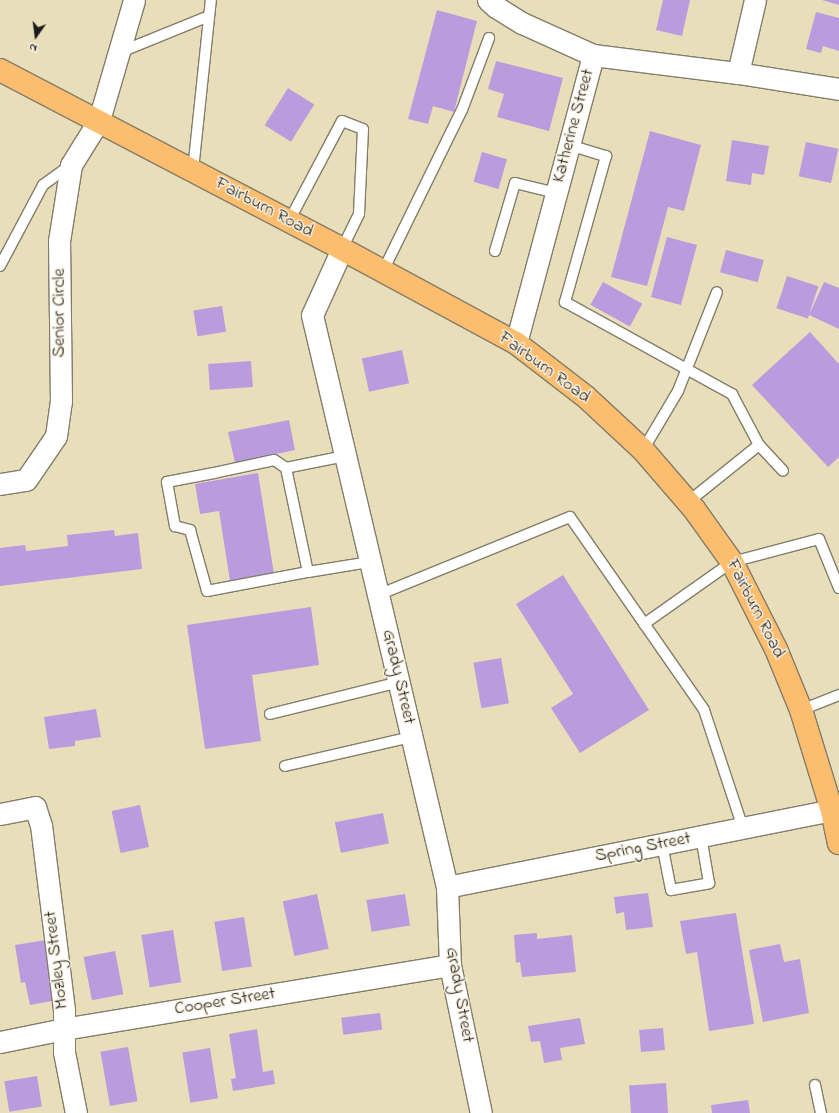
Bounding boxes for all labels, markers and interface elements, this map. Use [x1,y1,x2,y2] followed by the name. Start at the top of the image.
[16,16,56,56] north arrow
[28,39,39,56] text: N
[548,67,600,185] street label: Katherine Street
[211,173,317,243] street label: Fairburn Road
[49,269,71,357] street label: Senior Circle
[494,328,594,408] street label: Fairburn Road
[721,556,789,662] street label: Fairburn Road
[377,628,419,726] street label: Grady Street
[593,828,693,868] street label: Spring Street
[40,910,74,1010] street label: Mozley Street
[440,946,478,1044] street label: Grady Street
[173,983,277,1021] street label: Cooper Street

